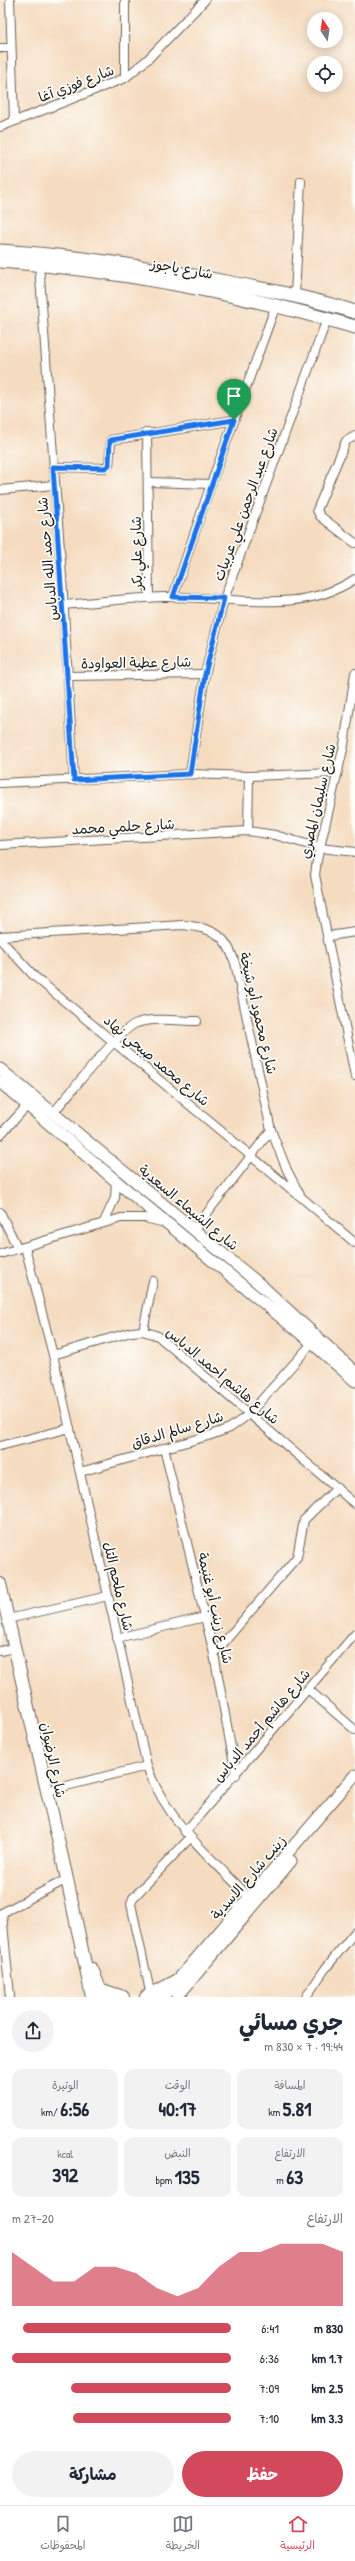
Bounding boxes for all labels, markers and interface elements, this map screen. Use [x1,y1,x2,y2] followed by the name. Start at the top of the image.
[307,12,343,48] north arrow
[307,12,343,92] map controls
[307,56,343,92] button: locate
[35,60,117,108] street label: شارع فوزي آغا
[148,253,215,284] street label: شارع ياجوز
[217,379,251,420] pin
[223,385,245,407] icon: arrive
[208,425,285,585] street label: شارع عبد الرحمن علي عربيات
[32,496,63,622] street label: شارع حمد الله الدباس
[126,516,150,591] street label: شارع علي بكر
[81,652,191,673] street label: شارع عطية العواودة
[295,742,341,861] street label: شارع سليمان المصري
[71,814,175,842] street label: شارع حلمي محمد
[235,950,282,1076] street label: شارع محمود أبو شيخة
[98,1010,214,1113] street label: شارع محمد صبحي نهاد
[135,1160,243,1255] street label: شارع الشيماء السعدية
[161,1322,284,1430] street label: شارع هاشم أحمد الدباس
[129,1406,226,1454] street label: شارع سالم الدقاق
[98,1540,138,1633] street label: شارع ملحم التل
[193,1550,238,1666] street label: شارع زينب أبو غنيمة
[208,1664,316,1787] street label: شارع هاشم أحمد الدباس
[36,1720,71,1800] street label: شارع الرضوان
[206,1831,291,1924] street label: زينب شارع الاسدية
[239,2007,343,2037] text: جري مسائي
[12,2010,54,2052] button: share
[264,2037,343,2055] text: 19:44 · 7 × 830 m
[52,2078,78,2092] text: الوتيرة
[165,2078,190,2092] text: الوقت
[274,2078,306,2092] text: المسافة
[60,2095,89,2122] text: 6:56
[158,2095,197,2122] text: 40:17
[283,2095,311,2122] text: 5.81
[41,2105,60,2119] text: /km
[268,2105,283,2119] text: km
[164,2146,191,2160] text: النبض
[274,2146,305,2160] text: الارتفاع
[57,2147,73,2161] text: kcal
[52,2161,78,2188] text: 392
[175,2163,199,2190] text: 135
[286,2163,303,2190] text: 63
[156,2173,175,2187] text: bpm
[276,2173,286,2187] text: m
[12,2209,54,2227] text: 20–27 m
[307,2209,343,2227] text: الارتفاع
[261,2319,279,2337] text: 6:41
[314,2319,343,2337] text: 830 m
[260,2349,279,2367] text: 6:36
[312,2349,343,2367] text: 1.7 km
[259,2379,279,2397] text: 7:09
[311,2379,343,2397] text: 2.5 km
[259,2409,279,2427] text: 7:10
[311,2409,343,2427] text: 3.3 km
[12,2451,174,2497] button: مشاركة
[182,2451,343,2497] button: حفظ
[40,2513,85,2555] tab: المحفوظات
[166,2513,200,2555] tab: الخريطة
[280,2513,315,2555] tab: الرئيسية

